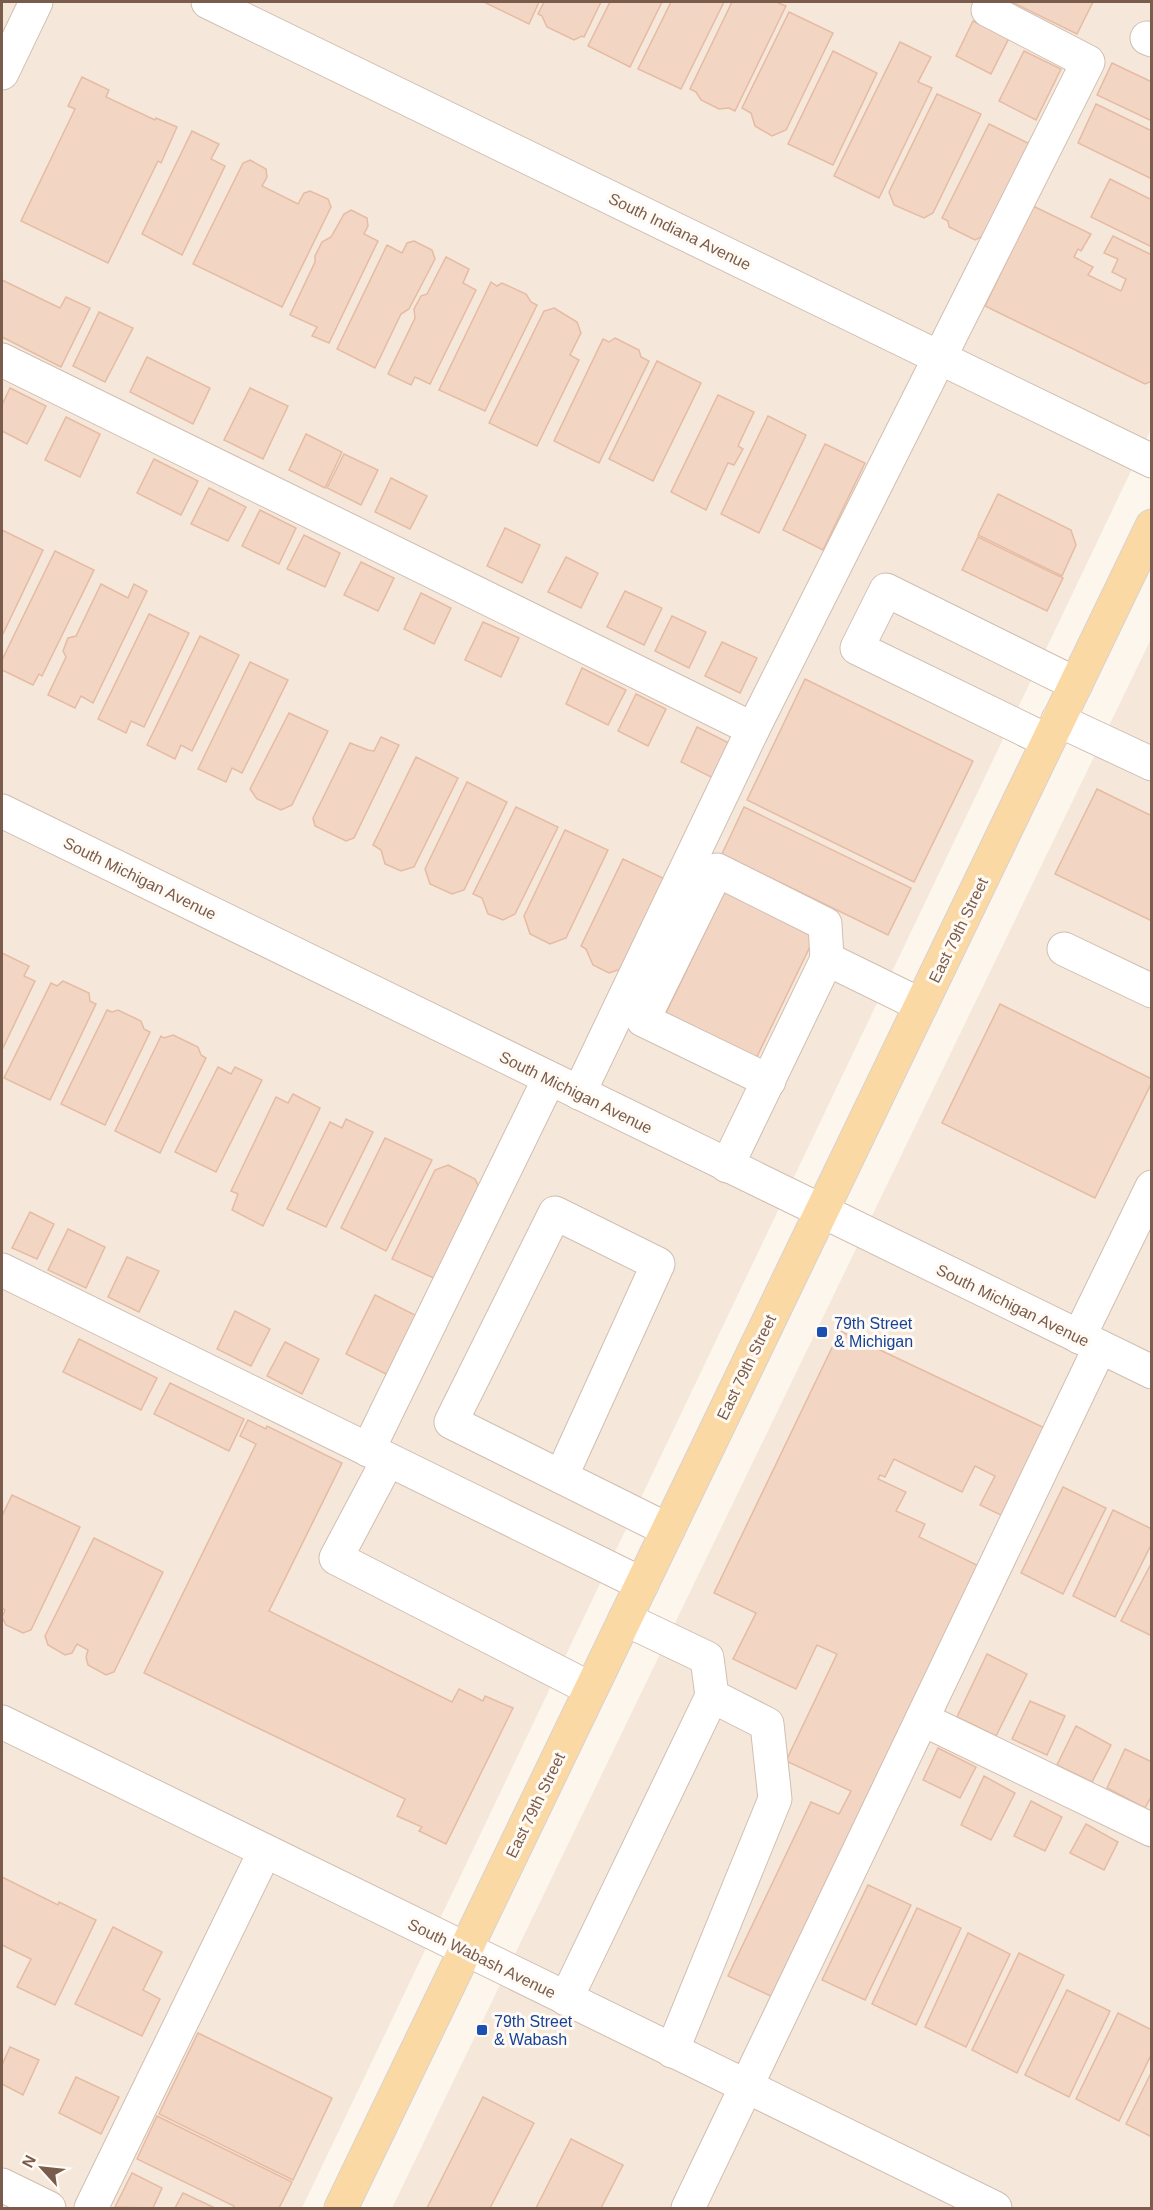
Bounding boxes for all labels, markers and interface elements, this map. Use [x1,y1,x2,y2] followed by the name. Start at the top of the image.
[606,190,754,273] street label: South Indiana Avenue
[61,834,219,923] street label: South Michigan Avenue
[926,874,991,986] street label: East 79th Street
[497,1048,655,1137] street label: South Michigan Avenue
[934,1261,1092,1350] street label: South Michigan Avenue
[714,1311,779,1423] street label: East 79th Street
[834,1315,913,1350] place label: 79th Street & Michigan
[815,1325,829,1339] marker: 79th Street & Michigan
[503,1749,568,1861] street label: East 79th Street
[405,1915,558,2002] street label: South Wabash Avenue
[494,2013,573,2048] place label: 79th Street & Wabash
[475,2023,489,2037] marker: 79th Street & Wabash
[12,2138,72,2198] north arrow
[19,2152,39,2170] text: N

